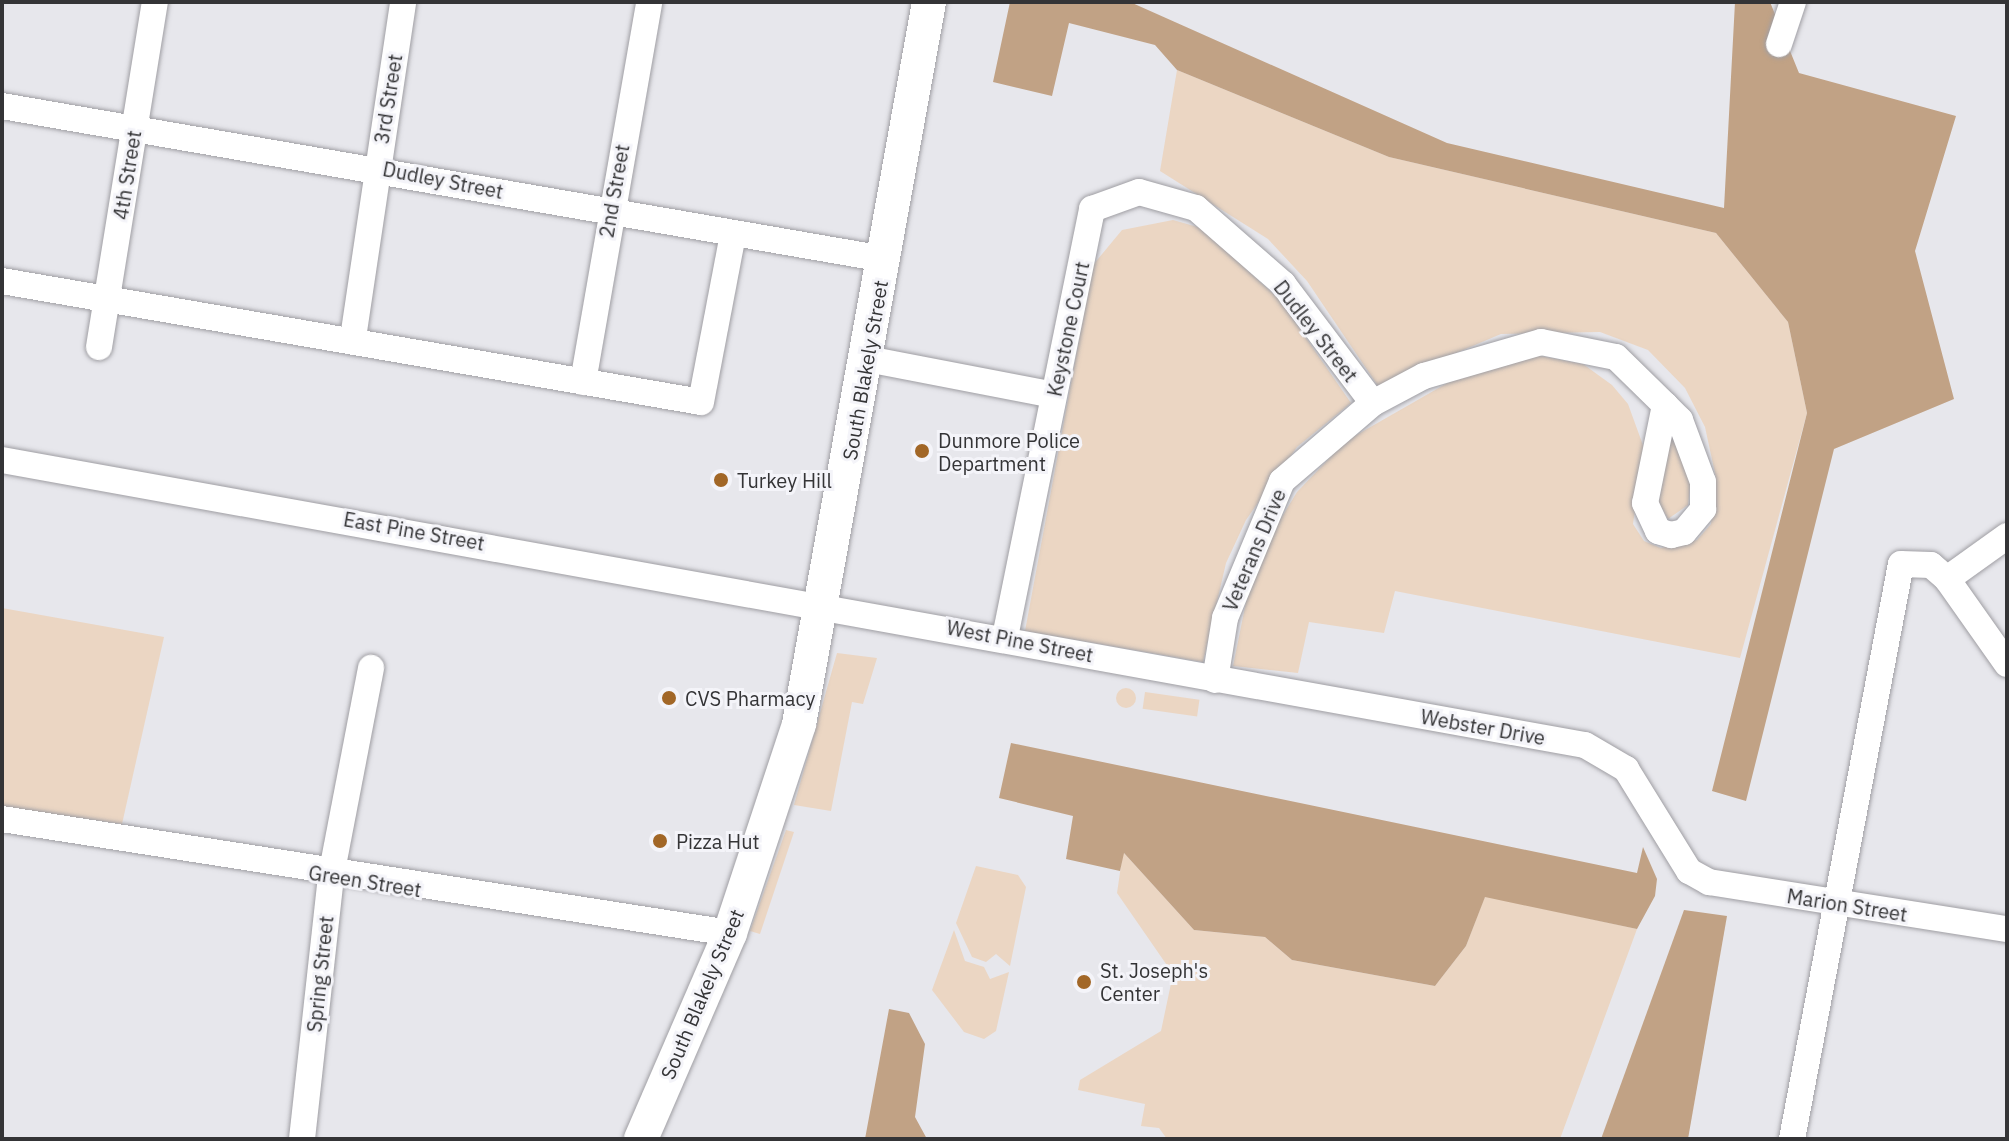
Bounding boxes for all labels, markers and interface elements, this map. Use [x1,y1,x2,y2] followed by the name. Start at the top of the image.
[369,52,407,146] street label: 3rd Street
[108,129,146,221] street label: 4th Street
[594,142,634,240] street label: 2nd Street
[381,157,505,203] street label: Dudley Street
[1042,259,1094,399] street label: Keystone Court
[1269,275,1363,387] street label: Dudley Street
[837,278,893,462] street label: South Blakely Street
[938,428,1080,475] place label: Dunmore Police Department
[913,442,931,460] marker: Dunmore Police Department
[737,468,832,492] place label: Turkey Hill
[712,471,730,489] marker: Turkey Hill
[1217,485,1291,615] street label: Veterans Drive
[342,507,486,555] street label: East Pine Street
[945,615,1095,667] street label: West Pine Street
[685,686,815,710] place label: CVS Pharmacy
[660,689,678,707] marker: CVS Pharmacy
[1419,704,1547,750] street label: Webster Drive
[676,829,760,853] place label: Pizza Hut
[651,832,669,850] marker: Pizza Hut
[307,860,423,902] street label: Green Street
[1785,884,1909,926] street label: Marion Street
[655,905,749,1083] street label: South Blakely Street
[302,915,338,1033] street label: Spring Street
[1100,958,1208,1005] place label: St. Joseph's Center
[1075,973,1093,991] marker: St. Joseph's Center

